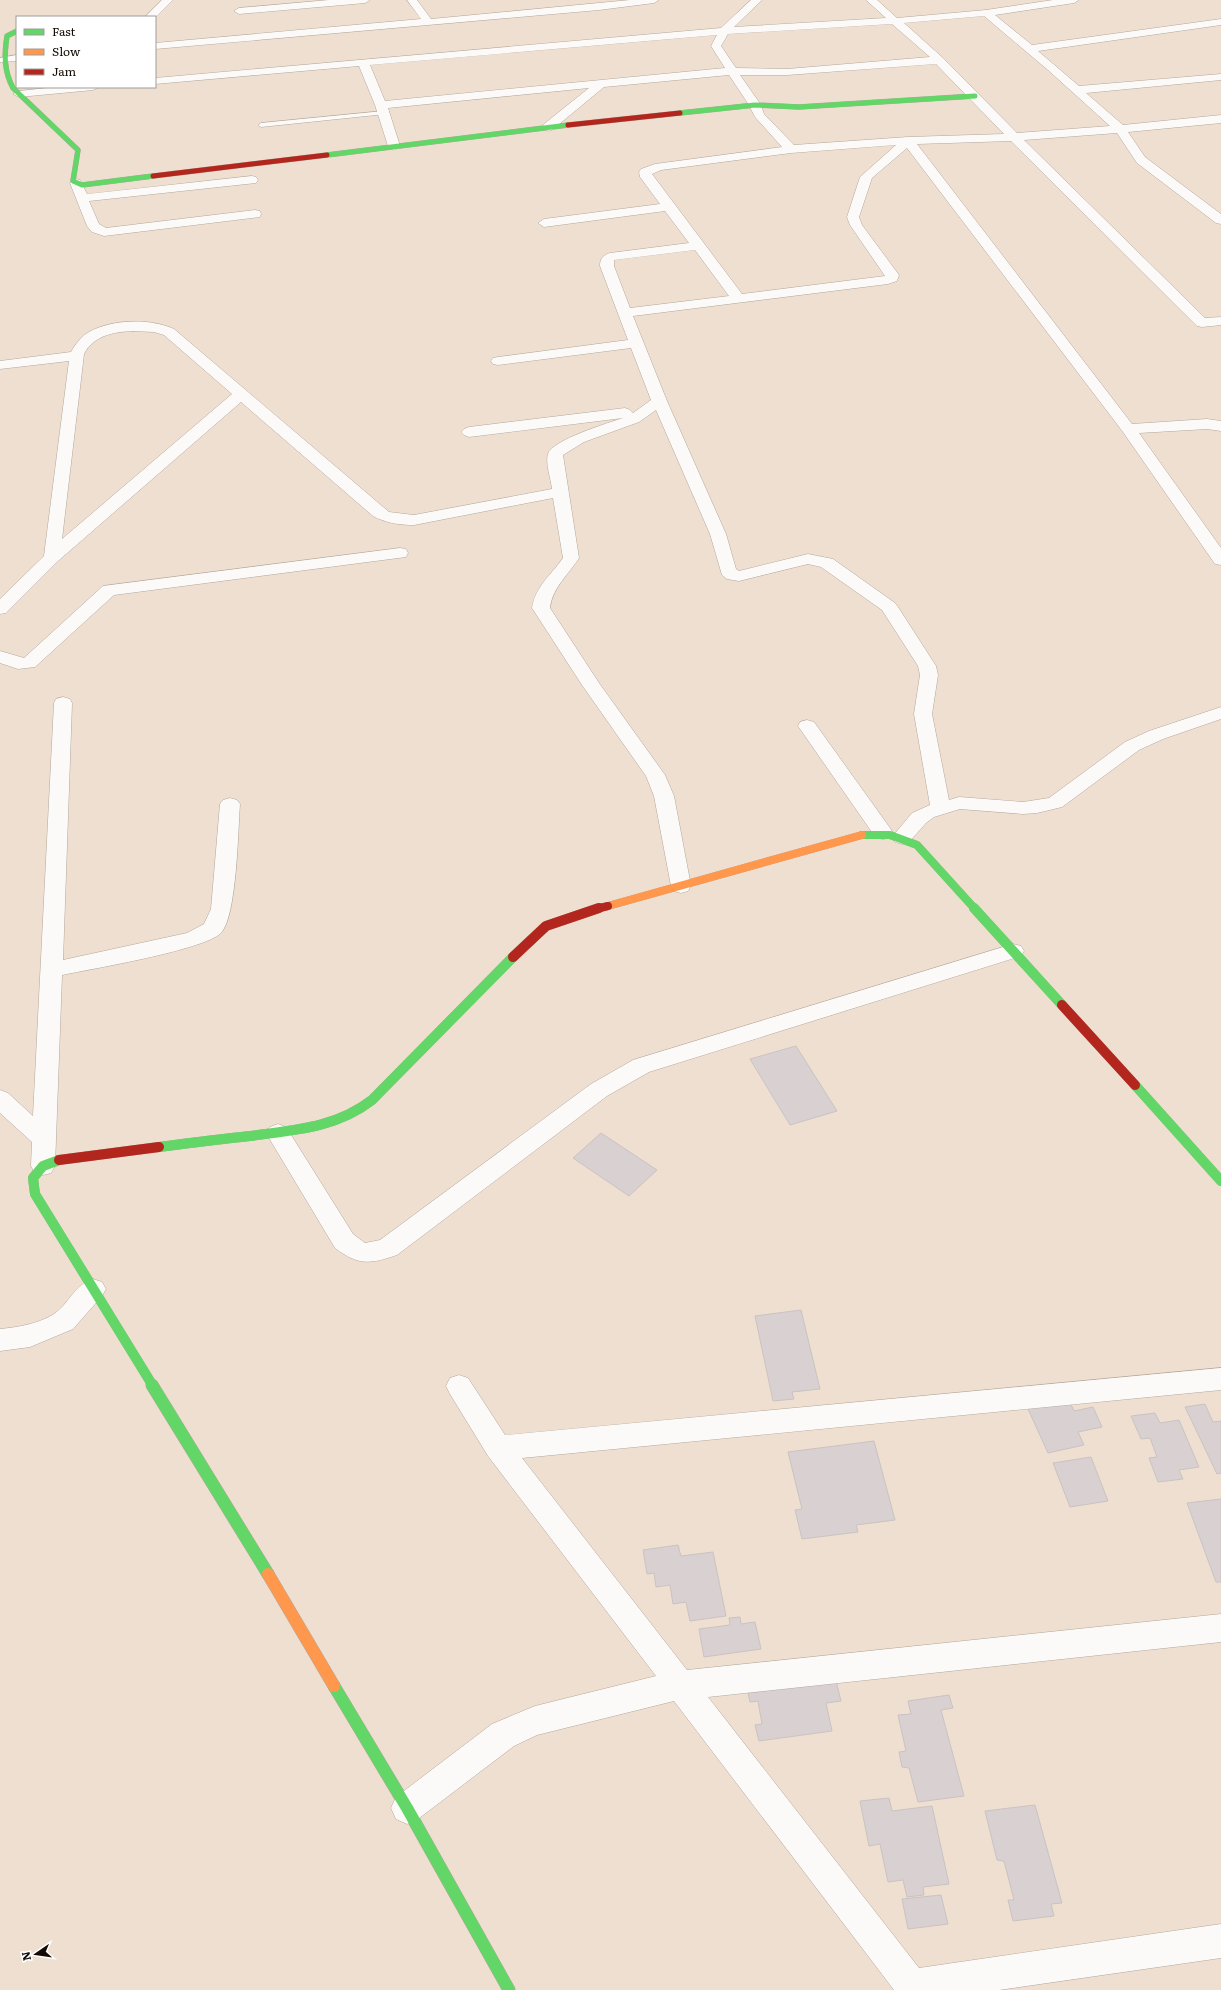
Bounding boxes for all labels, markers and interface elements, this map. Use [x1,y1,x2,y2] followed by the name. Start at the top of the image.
[16,16,156,88] legend
[52,22,76,40] text: Fast
[52,42,81,60] text: Slow
[52,62,77,80] text: Jam
[16,1934,56,1974] north arrow
[16,1950,34,1963] text: N

